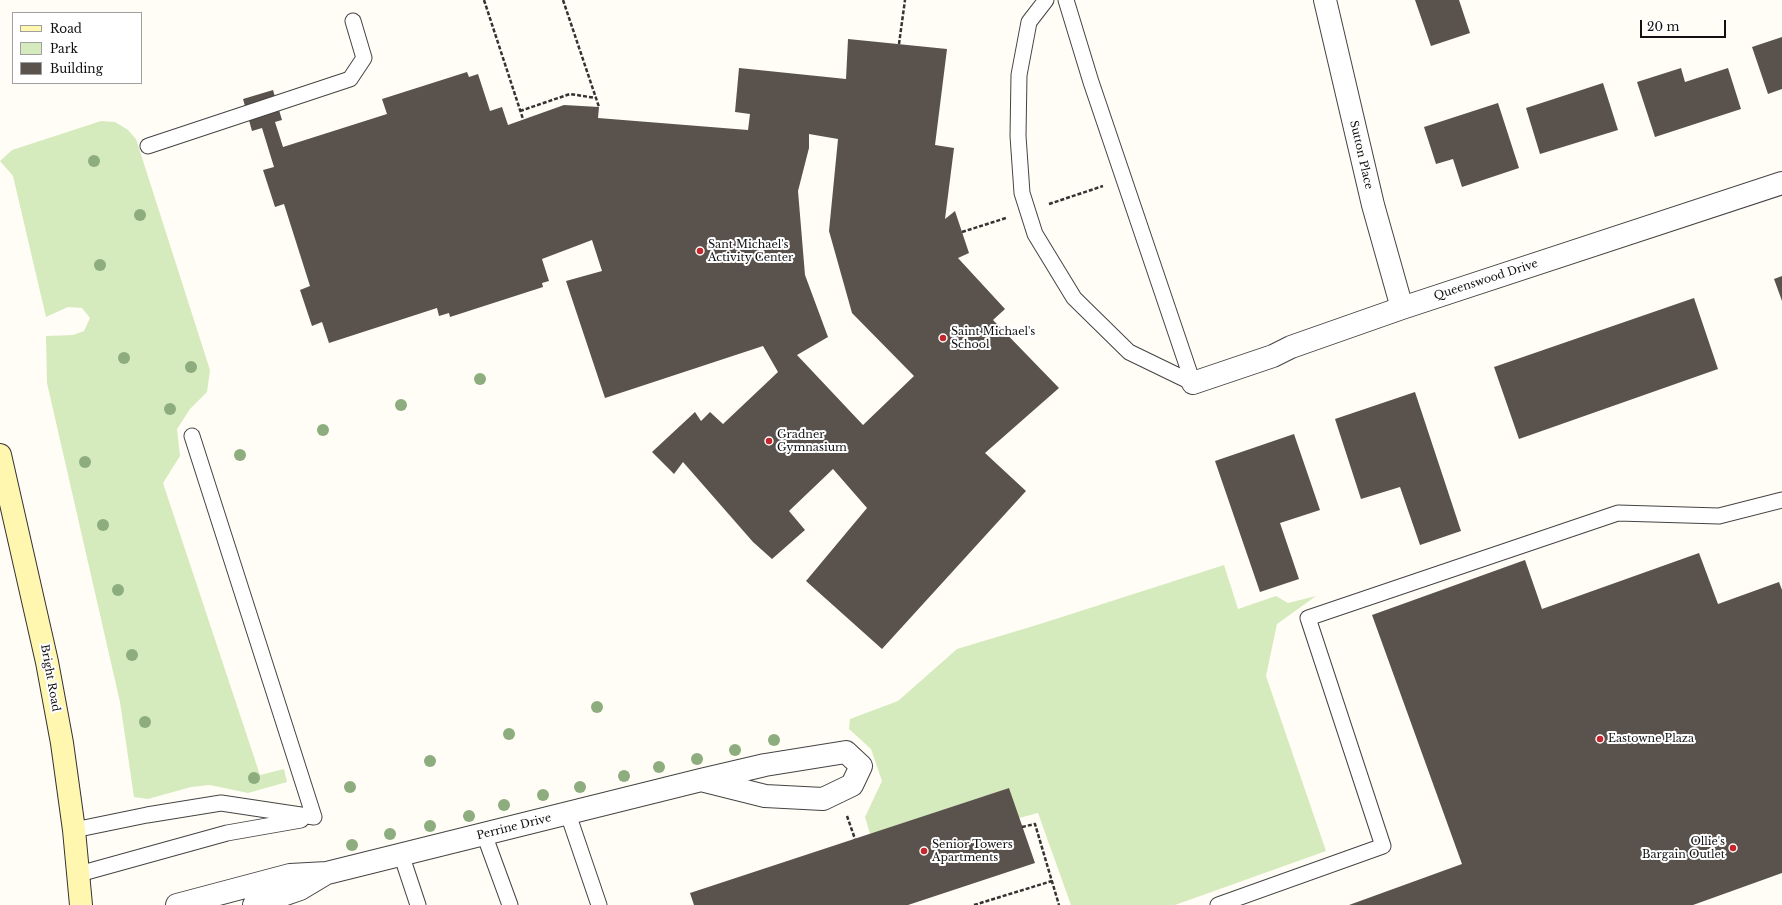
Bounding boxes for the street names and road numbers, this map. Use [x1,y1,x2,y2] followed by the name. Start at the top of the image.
[1347,119,1375,191] street label: Sutton Place
[1432,257,1540,303] street label: Queenswood Drive
[38,643,62,713] street label: Bright Road
[475,811,553,843] street label: Perrine Drive

